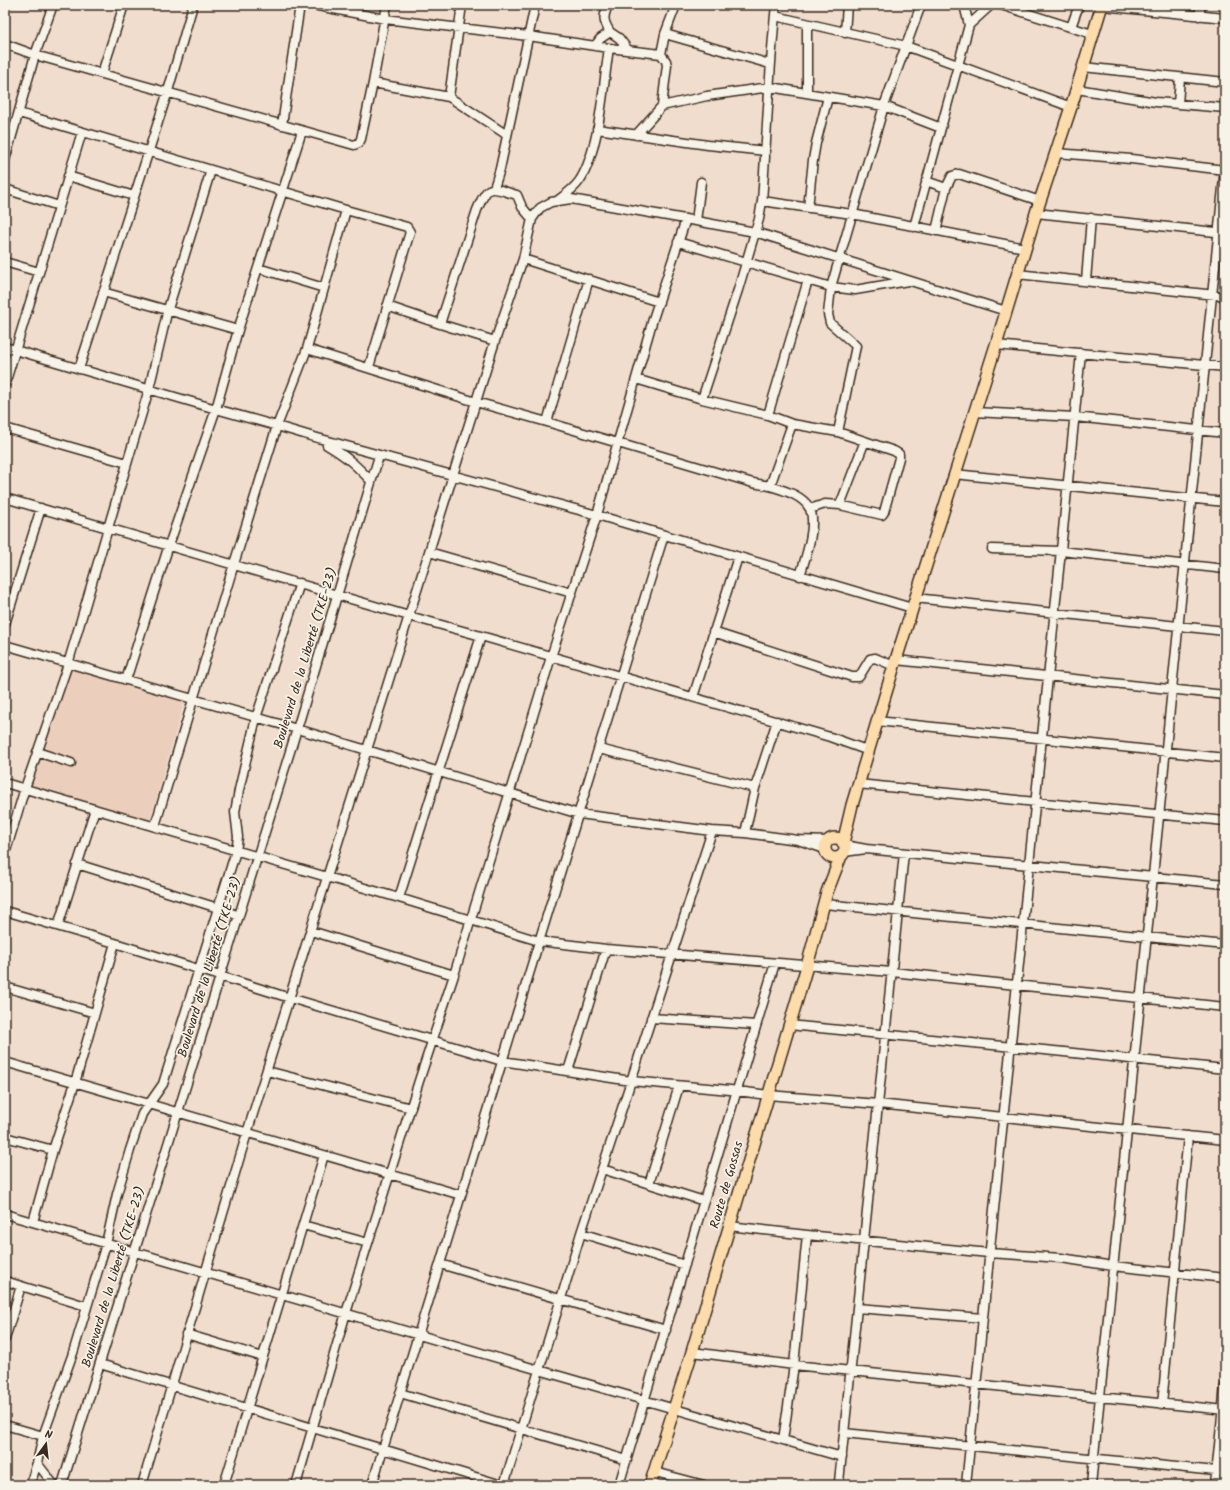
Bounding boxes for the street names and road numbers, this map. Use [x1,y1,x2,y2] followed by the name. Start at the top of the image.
[268,565,344,751] street label: Boulevard de la Liberté (TKE-23)
[172,874,248,1060] street label: Boulevard de la Liberté (TKE-23)
[705,1138,750,1231] street label: Route de Gossas
[76,1184,152,1370] street label: Boulevard de la Liberté (TKE-23)

